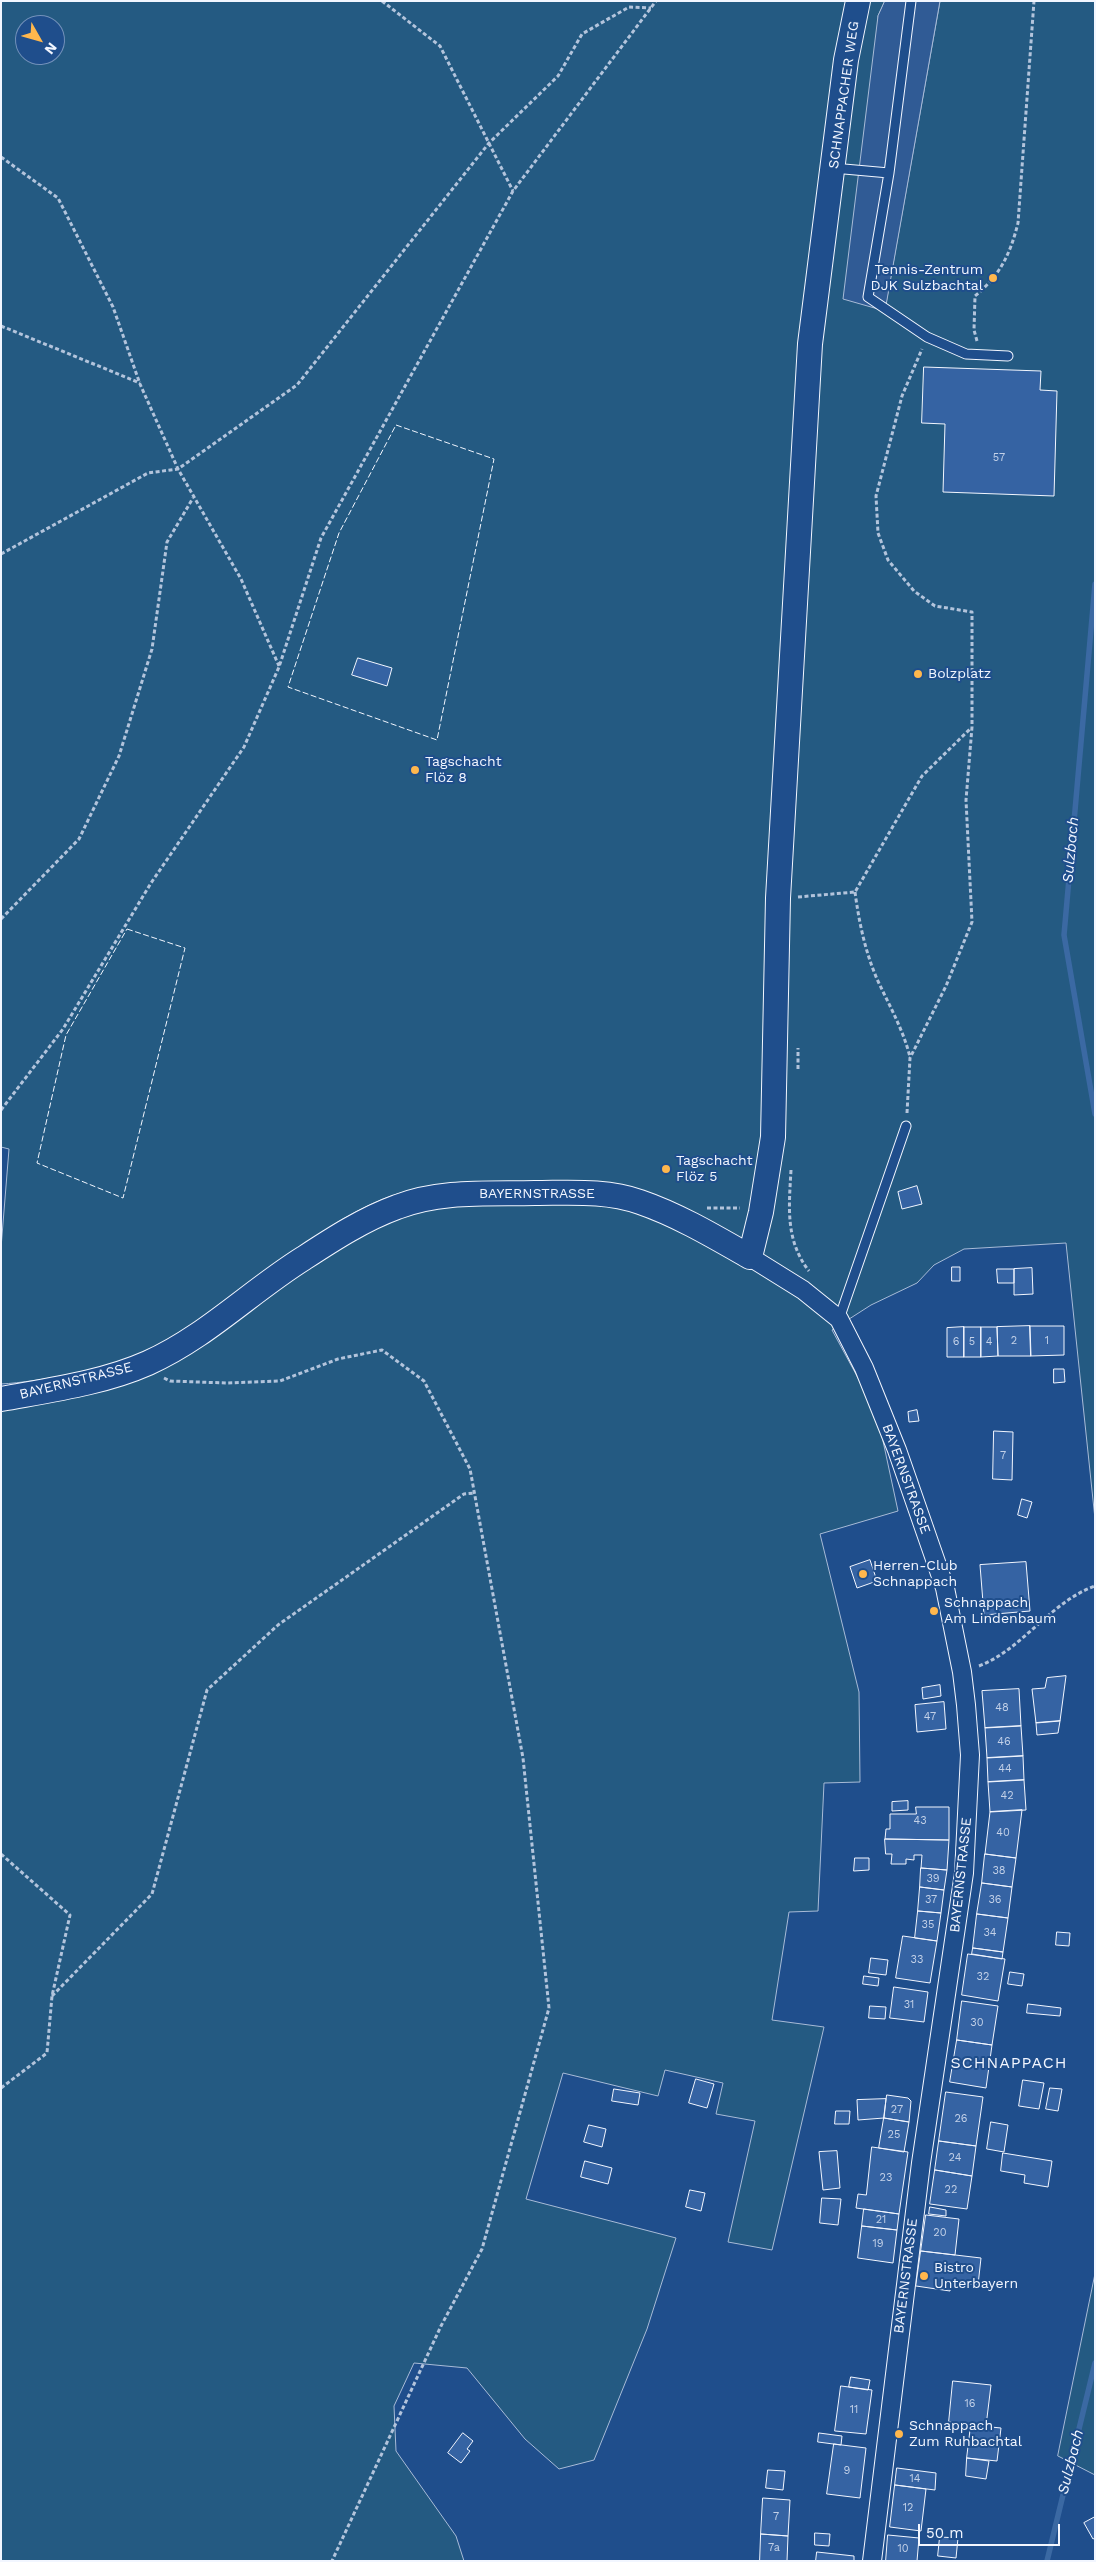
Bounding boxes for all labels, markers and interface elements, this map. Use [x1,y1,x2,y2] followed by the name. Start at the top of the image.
[15,15,65,65] north arrow
[825,20,863,170] street label: SCHNAPPACHER WEG
[42,40,61,58] text: N
[871,262,983,294] place label: Tennis-Zentrum DJK Sulzbachtal
[987,272,999,284] marker: Tennis-Zentrum DJK Sulzbachtal
[993,451,1005,465] house number: 57
[928,666,991,682] place label: Bolzplatz
[912,668,924,680] marker: Bolzplatz
[425,754,501,786] place label: Tagschacht Flöz 8
[409,764,421,776] marker: Tagschacht Flöz 8
[1059,816,1083,884] water label: Sulzbach
[676,1153,752,1186] place label: Tagschacht Flöz 5
[660,1163,672,1175] marker: Tagschacht Flöz 5
[479,1186,595,1202] street label: BAYERNSTRASSE
[1011,1334,1017,1348] house number: 2
[1045,1334,1049,1348] house number: 1
[953,1335,959,1349] house number: 6
[969,1335,975,1349] house number: 5
[986,1335,992,1349] house number: 4
[18,1359,134,1403] street label: BAYERNSTRASSE
[878,1422,934,1536] street label: BAYERNSTRASSE
[1000,1449,1006,1463] house number: 7
[873,1558,958,1590] place label: Herren-Club Schnappach
[857,1568,869,1580] marker: Herren-Club Schnappach
[944,1595,1056,1628] place label: Schnappach Am Lindenbaum
[928,1605,940,1617] marker: Schnappach Am Lindenbaum
[995,1701,1009,1715] house number: 48
[924,1710,936,1724] house number: 47
[997,1735,1011,1749] house number: 46
[998,1762,1012,1776] house number: 44
[1000,1789,1014,1803] house number: 42
[913,1814,927,1828] house number: 43
[947,1816,975,1934] street label: BAYERNSTRASSE
[996,1826,1010,1840] house number: 40
[992,1864,1006,1878] house number: 38
[926,1872,940,1886] house number: 39
[925,1893,937,1907] house number: 37
[988,1893,1002,1907] house number: 36
[922,1918,934,1932] house number: 35
[983,1926,997,1940] house number: 34
[911,1953,923,1967] house number: 33
[977,1970,989,1984] house number: 32
[904,1998,914,2012] house number: 31
[970,2016,984,2030] house number: 30
[949,2053,1069,2073] district label: SCHNAPPACH
[891,2103,903,2117] house number: 27
[954,2112,968,2126] house number: 26
[888,2128,900,2142] house number: 25
[949,2151,961,2165] house number: 24
[880,2171,892,2185] house number: 23
[945,2183,957,2197] house number: 22
[876,2213,886,2227] house number: 21
[891,2217,921,2335] street label: BAYERNSTRASSE
[933,2226,947,2240] house number: 20
[872,2237,884,2251] house number: 19
[934,2260,1018,2292] place label: Bistro Unterbayern
[918,2270,930,2282] marker: Bistro Unterbayern
[965,2397,975,2411] house number: 16
[850,2403,858,2417] house number: 11
[909,2418,1022,2450] place label: Schnappach Zum Ruhbachtal
[893,2428,905,2440] marker: Schnappach Zum Ruhbachtal
[1054,2428,1088,2496] water label: Sulzbach
[844,2464,850,2478] house number: 9
[909,2472,921,2486] house number: 14
[903,2501,913,2515] house number: 12
[773,2510,779,2524] house number: 7
[921,2514,1064,2546] scale bar
[926,2524,963,2542] text: 50 m
[768,2541,780,2555] house number: 7a
[897,2542,909,2556] house number: 10

